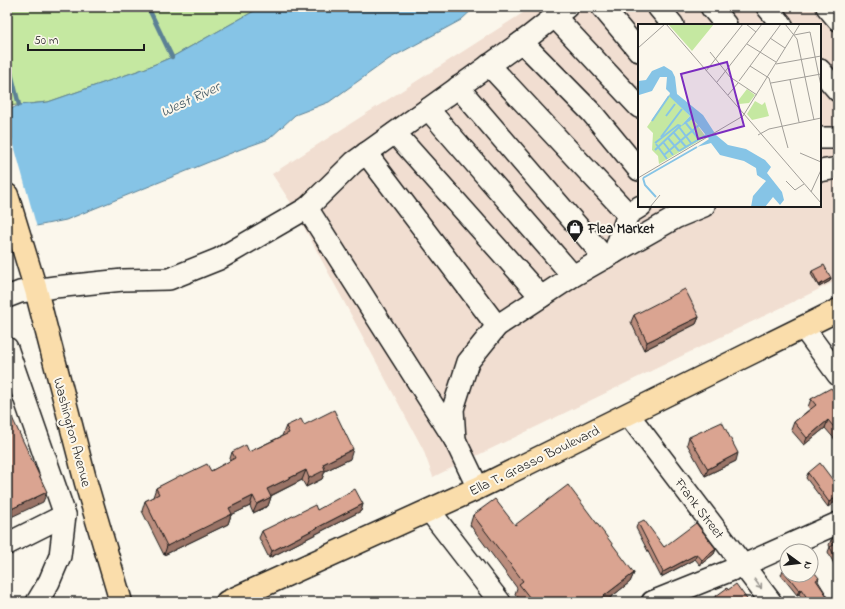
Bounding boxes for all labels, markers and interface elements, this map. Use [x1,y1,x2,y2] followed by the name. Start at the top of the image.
[638,24,821,207] inset map
[28,26,144,52] scale bar
[34,32,58,50] text: 50 m
[157,76,226,123] water label: West River
[565,218,585,243] shop icon: Flea Market
[587,219,655,240] place label: Flea Market
[46,376,96,490] street label: Washington Avenue
[466,421,604,502] street label: Ella T. Grasso Boulevard
[668,473,729,544] street label: Frank Street
[779,543,819,583] north arrow
[799,560,816,571] text: N
[753,578,762,589] one-way arrow

